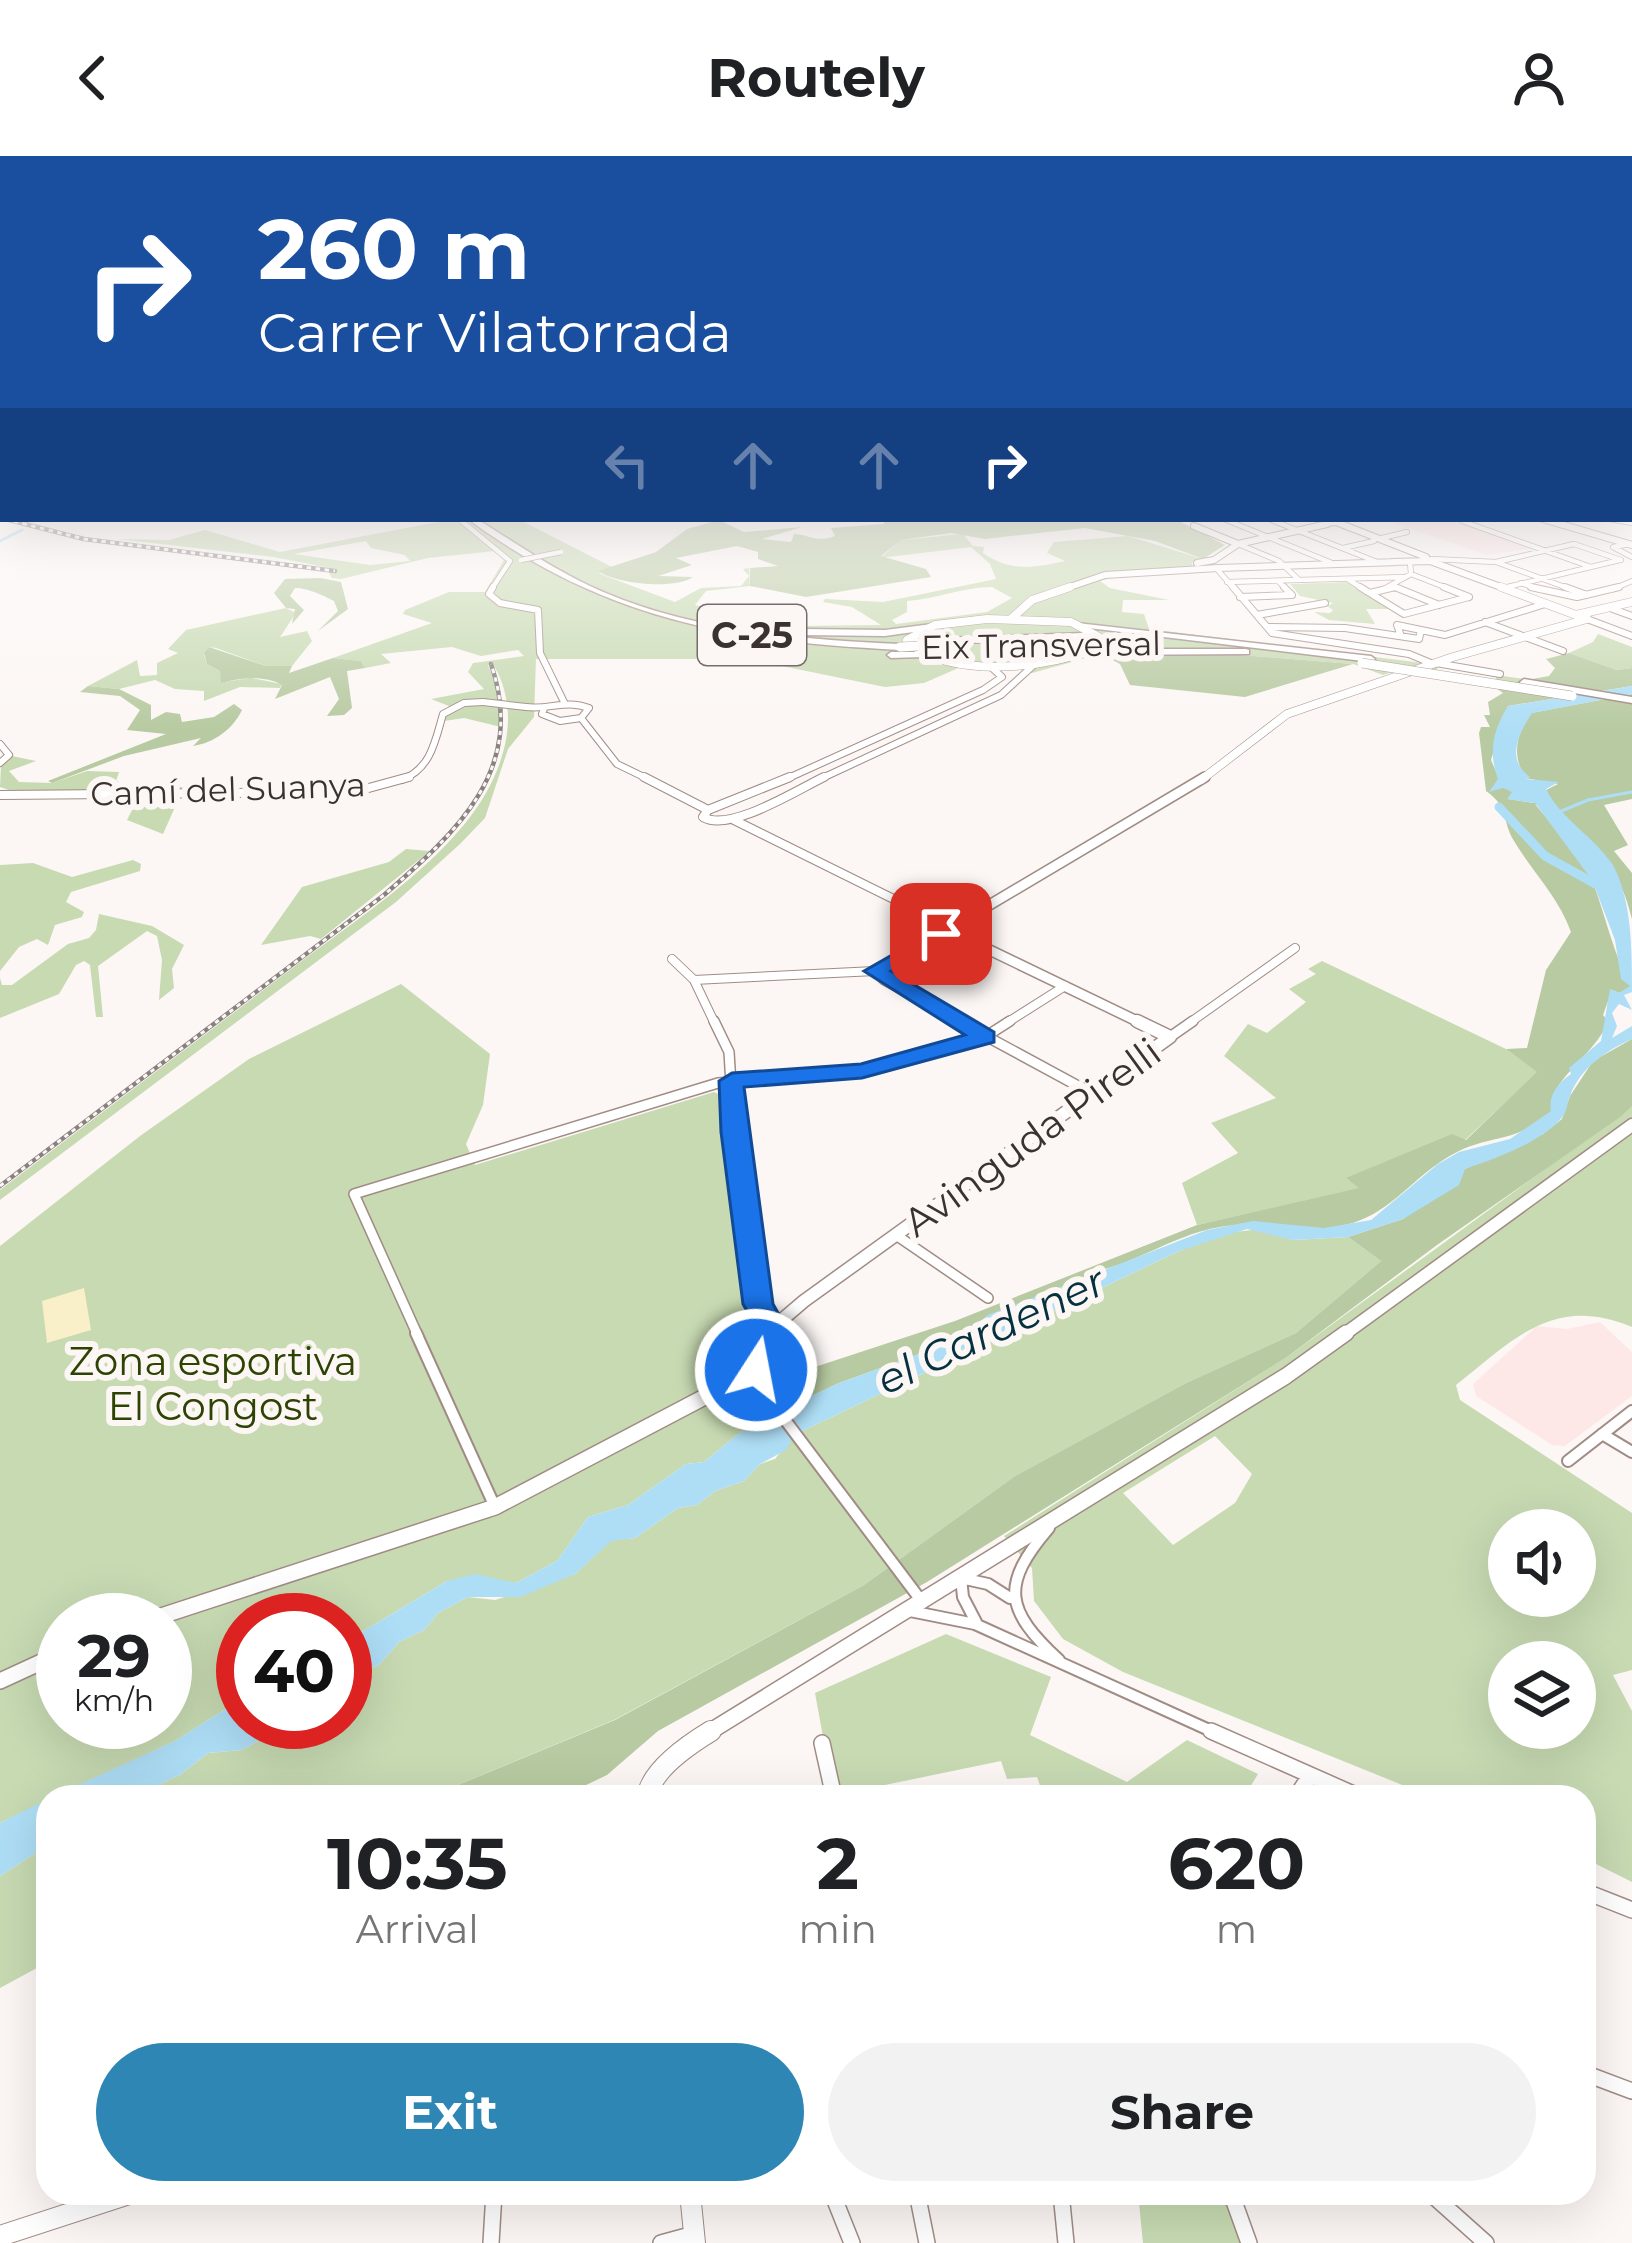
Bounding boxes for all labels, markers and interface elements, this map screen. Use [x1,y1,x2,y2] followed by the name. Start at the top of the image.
[60,45,126,111] icon: back
[707,45,925,111] text: Routely
[1506,45,1572,111] icon: person
[258,198,530,300] text: 260 m
[60,204,216,360] icon: right
[258,300,732,366] text: Carrer Vilatorrada
[594,432,660,498] icon: left
[720,432,786,498] icon: ahead
[846,432,912,498] icon: ahead
[972,432,1038,498] icon: right
[698,605,806,665] road number: C-25
[921,623,1161,667] street label: Eix Transversal
[90,764,366,814] street label: Camí del Suanya
[890,883,992,985] pin
[908,901,974,967] icon: arrive
[894,1028,1170,1246] street label: Avinguda Pirelli
[868,1254,1115,1406] water label: el Cardener
[693,1307,819,1433] position arrow
[69,1337,357,1430] park label: Zona esportiva El Congost
[1488,1509,1596,1749] map controls
[1488,1509,1596,1617] button: sound
[216,1593,372,1749] speed limit sign: 40
[77,1619,151,1692] text: 29
[1488,1641,1596,1749] button: layers
[74,1682,154,1719] text: km/h
[327,1819,508,1907] text: 10:35
[816,1819,859,1907] text: 2
[1168,1819,1305,1907] text: 620
[356,1905,479,1953] text: Arrival
[799,1905,877,1953] text: min
[1216,1905,1257,1953] text: m
[96,2043,804,2181] button: Exit
[828,2043,1536,2181] button: Share

